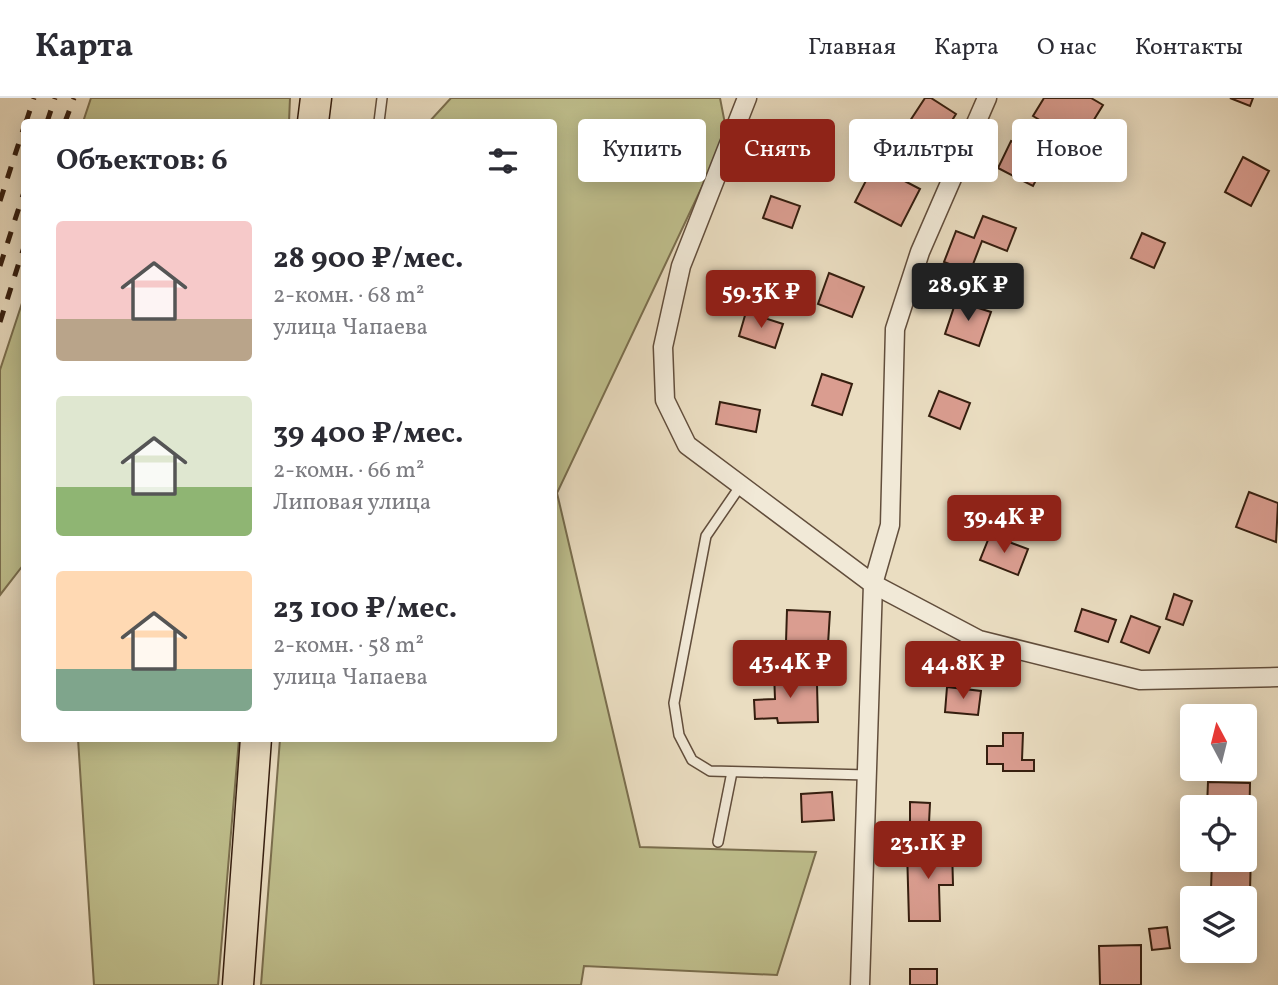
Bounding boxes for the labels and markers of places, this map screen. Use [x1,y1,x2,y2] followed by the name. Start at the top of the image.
[903,264,1033,323] pin: 28.9K ₽
[696,271,826,330] pin: 59.3K ₽
[939,496,1069,555] pin: 39.4K ₽
[725,640,855,700] pin: 43.4K ₽
[898,642,1028,701] pin: 44.8K ₽
[863,822,993,881] pin: 23.1K ₽

